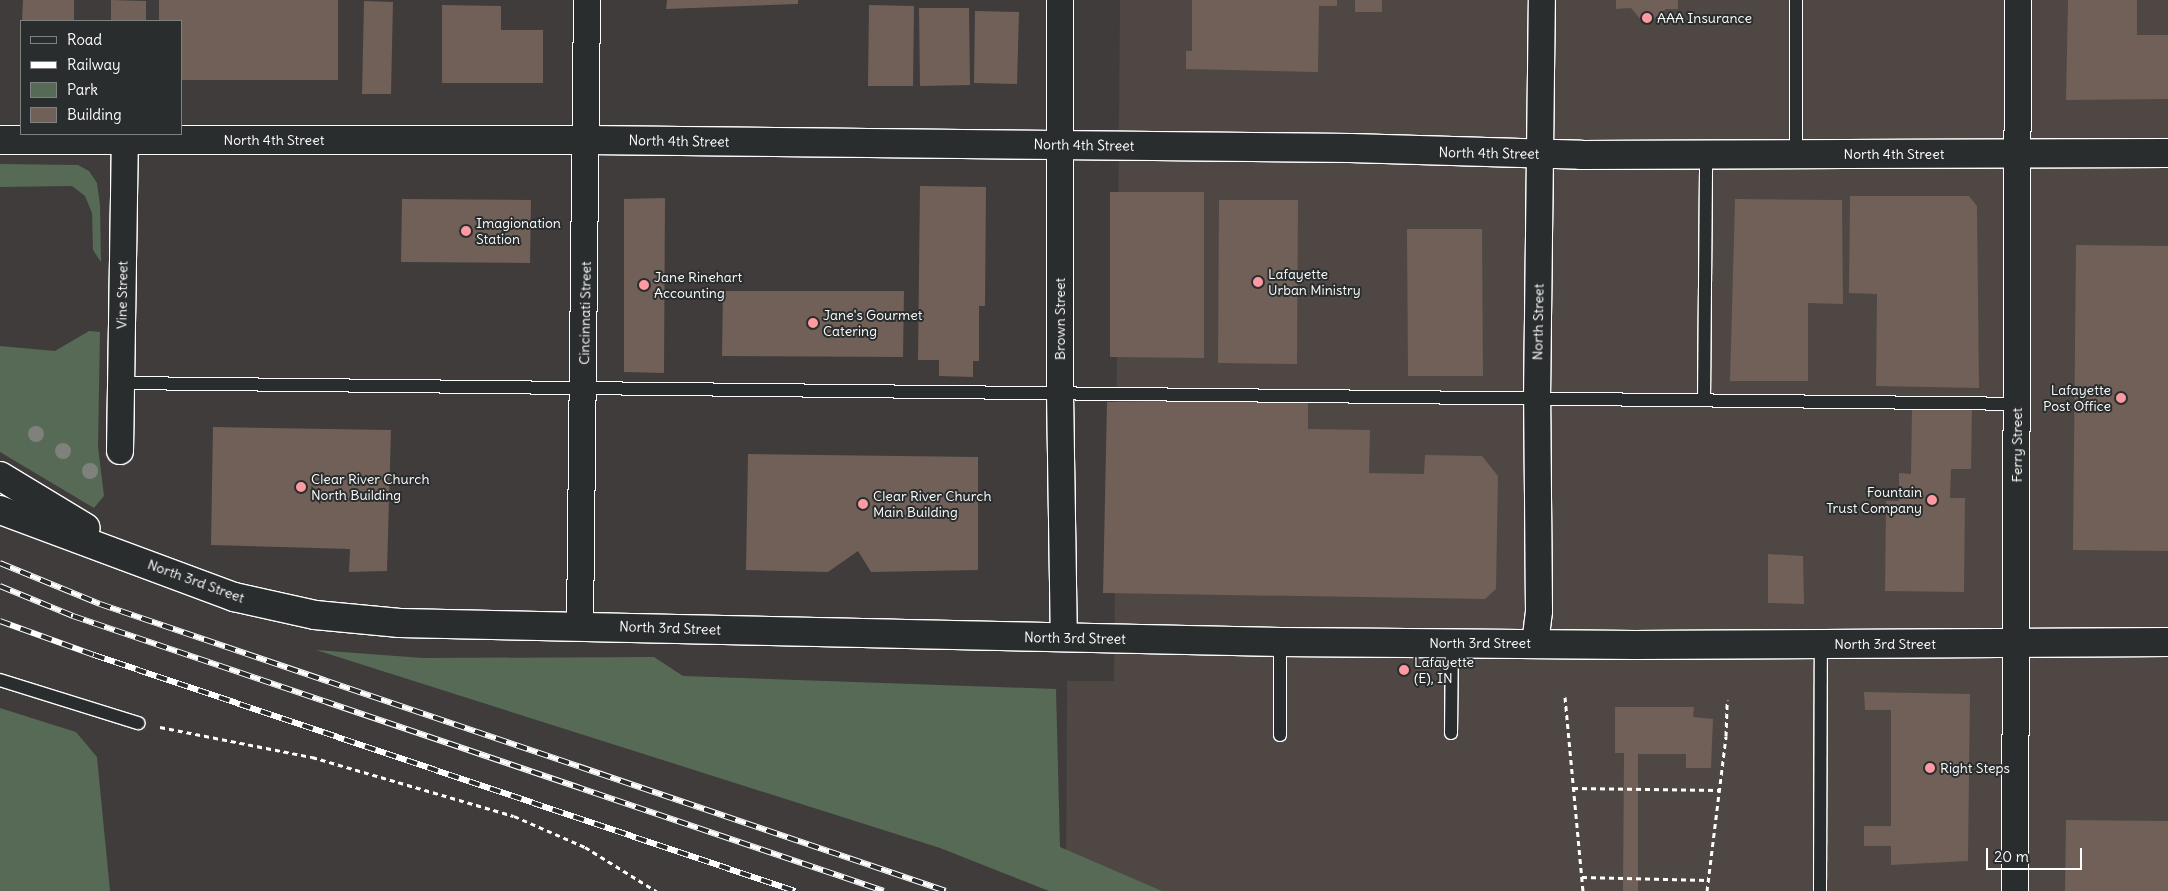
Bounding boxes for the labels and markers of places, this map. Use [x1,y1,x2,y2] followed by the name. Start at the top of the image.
[1657,10,1752,26] place label: AAA Insurance
[1641,12,1653,24] marker: AAA Insurance
[476,215,561,248] place label: Imagionation Station
[460,225,472,237] marker: Imagionation Station
[1268,266,1361,298] place label: Lafayette Urban Ministry
[654,269,742,302] place label: Jane Rinehart Accounting
[1252,276,1264,288] marker: Lafayette Urban Ministry
[638,279,650,291] marker: Jane Rinehart Accounting
[823,307,922,340] place label: Jane's Gourmet Catering
[807,317,819,329] marker: Jane's Gourmet Catering
[2043,382,2111,414] place label: Lafayette Post Office
[2115,392,2127,404] marker: Lafayette Post Office
[311,471,430,504] place label: Clear River Church North Building
[295,481,307,493] marker: Clear River Church North Building
[1826,484,1922,516] place label: Fountain Trust Company
[873,488,992,520] place label: Clear River Church Main Building
[1926,494,1938,506] marker: Fountain Trust Company
[857,498,869,510] marker: Clear River Church Main Building
[1414,654,1474,686] place label: Lafayette (E), IN
[1398,664,1410,676] marker: Lafayette (E), IN
[1940,760,2010,776] place label: Right Steps
[1924,762,1936,774] marker: Right Steps

